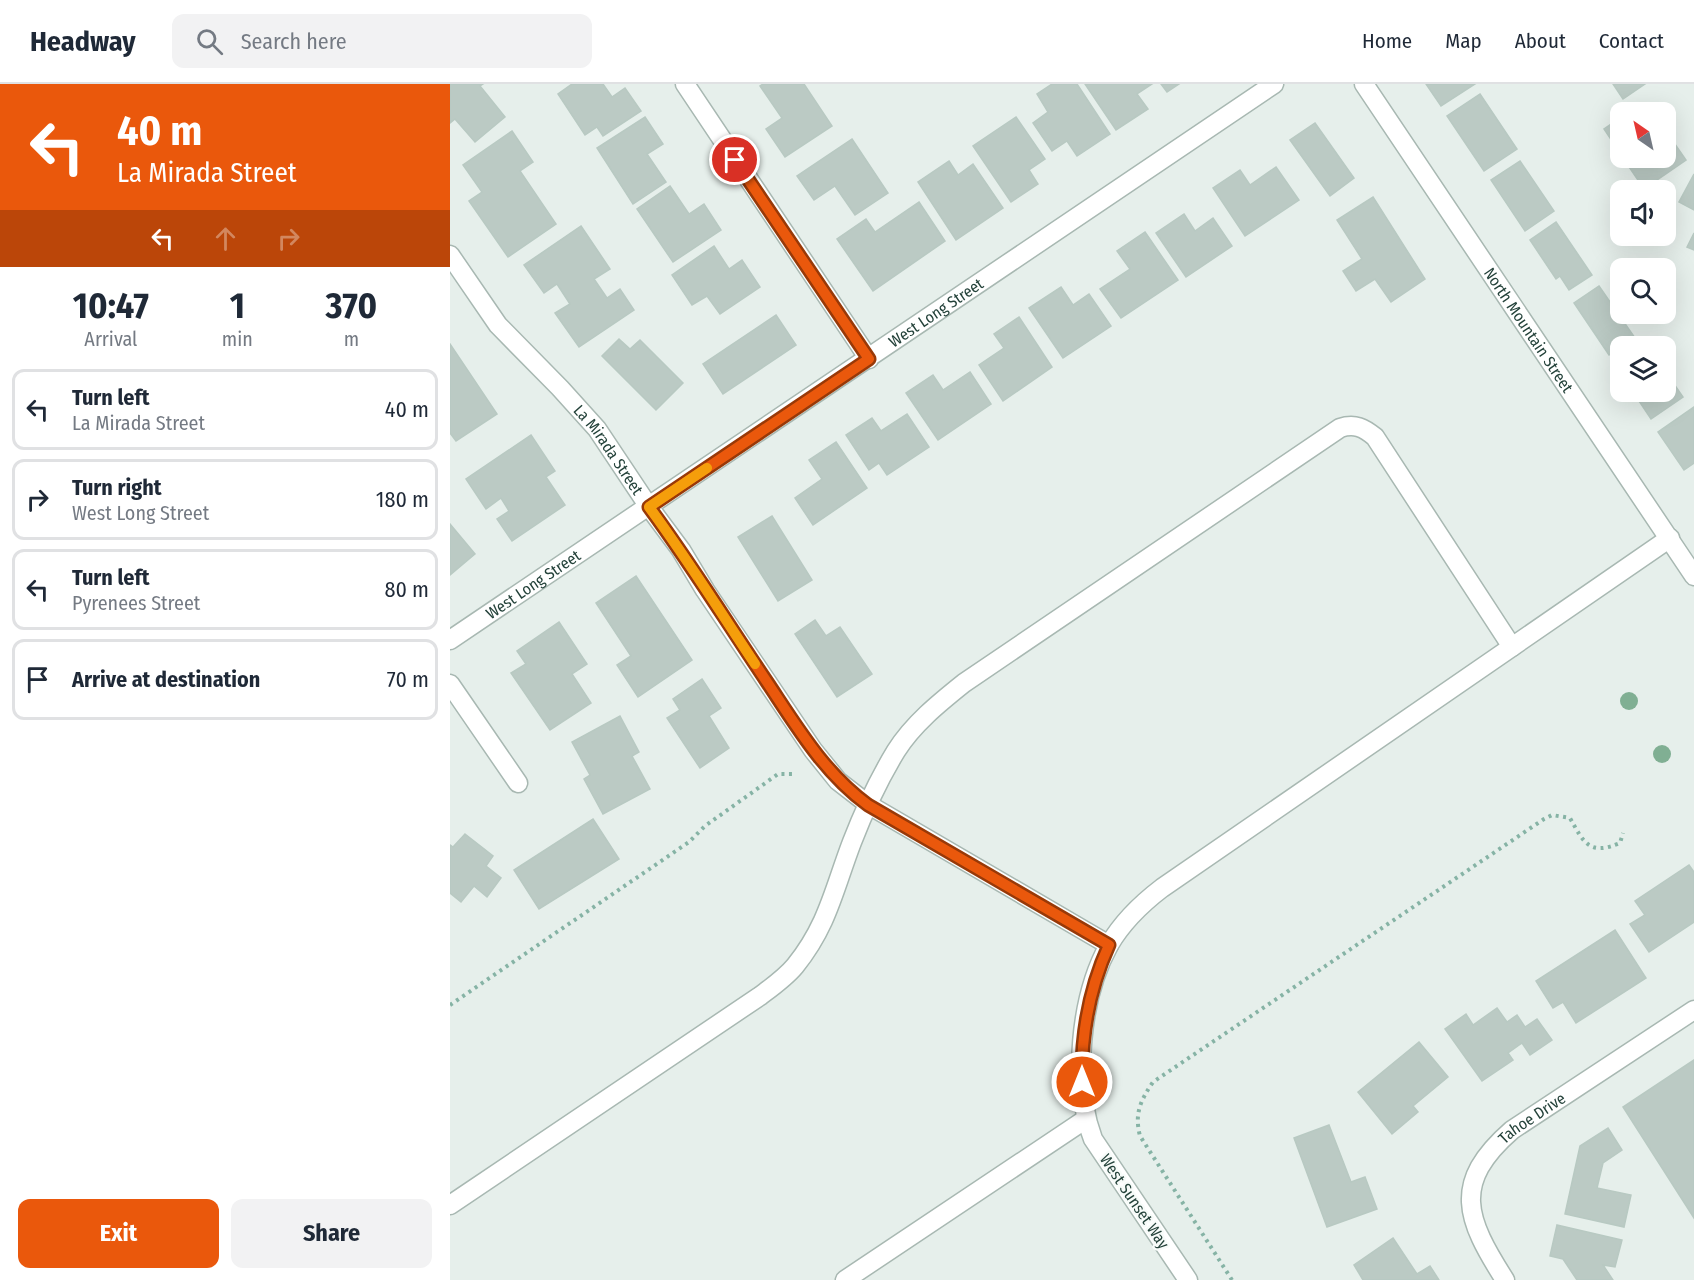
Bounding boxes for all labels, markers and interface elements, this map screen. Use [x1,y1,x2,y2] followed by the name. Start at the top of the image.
[172,14,592,68] search box
[30,25,136,58] text: Headway
[193,25,226,58] icon: search
[241,28,347,55] text: Search here
[1362,28,1412,54] text: Home
[1445,28,1482,54] text: Map
[1515,28,1566,54] text: About
[1599,28,1664,54] text: Contact
[1610,102,1676,168] north arrow
[1610,102,1676,402] map controls
[117,106,202,156] text: 40 m
[18,108,96,186] icon: left
[709,134,760,185] pin
[718,143,751,176] icon: arrive
[117,157,297,189] text: La Mirada Street
[1610,180,1676,246] button: sound
[146,222,179,255] icon: left
[209,222,242,255] icon: ahead
[272,222,305,255] icon: right
[1610,258,1676,324] button: search
[1480,264,1578,397] street label: North Mountain Street
[885,274,988,351] street label: West Long Street
[73,284,149,328] text: 10:47
[230,284,245,328] text: 1
[326,284,377,328] text: 370
[84,327,137,351] text: Arrival
[222,327,253,351] text: min
[344,327,359,351] text: m
[1610,336,1676,402] button: layers
[72,384,150,411] text: Turn left
[21,393,54,426] icon: left
[385,396,429,423] text: 40 m
[570,401,647,499] street label: La Mirada Street
[72,411,205,435] text: La Mirada Street
[72,474,161,501] text: Turn right
[21,483,54,516] icon: right
[376,486,429,513] text: 180 m
[72,501,209,525] text: West Long Street
[482,545,585,623] street label: West Long Street
[72,564,150,591] text: Turn left
[21,573,54,606] icon: left
[384,576,429,603] text: 80 m
[72,591,200,615] text: Pyrenees Street
[21,663,54,696] icon: arrive
[72,666,260,693] text: Arrive at destination
[387,666,429,693] text: 70 m
[1050,1050,1114,1114] position arrow
[1494,1089,1569,1148] street label: Tahoe Drive
[1096,1150,1174,1253] street label: West Sunset Way
[18,1199,219,1268] button: Exit
[231,1199,432,1268] button: Share

